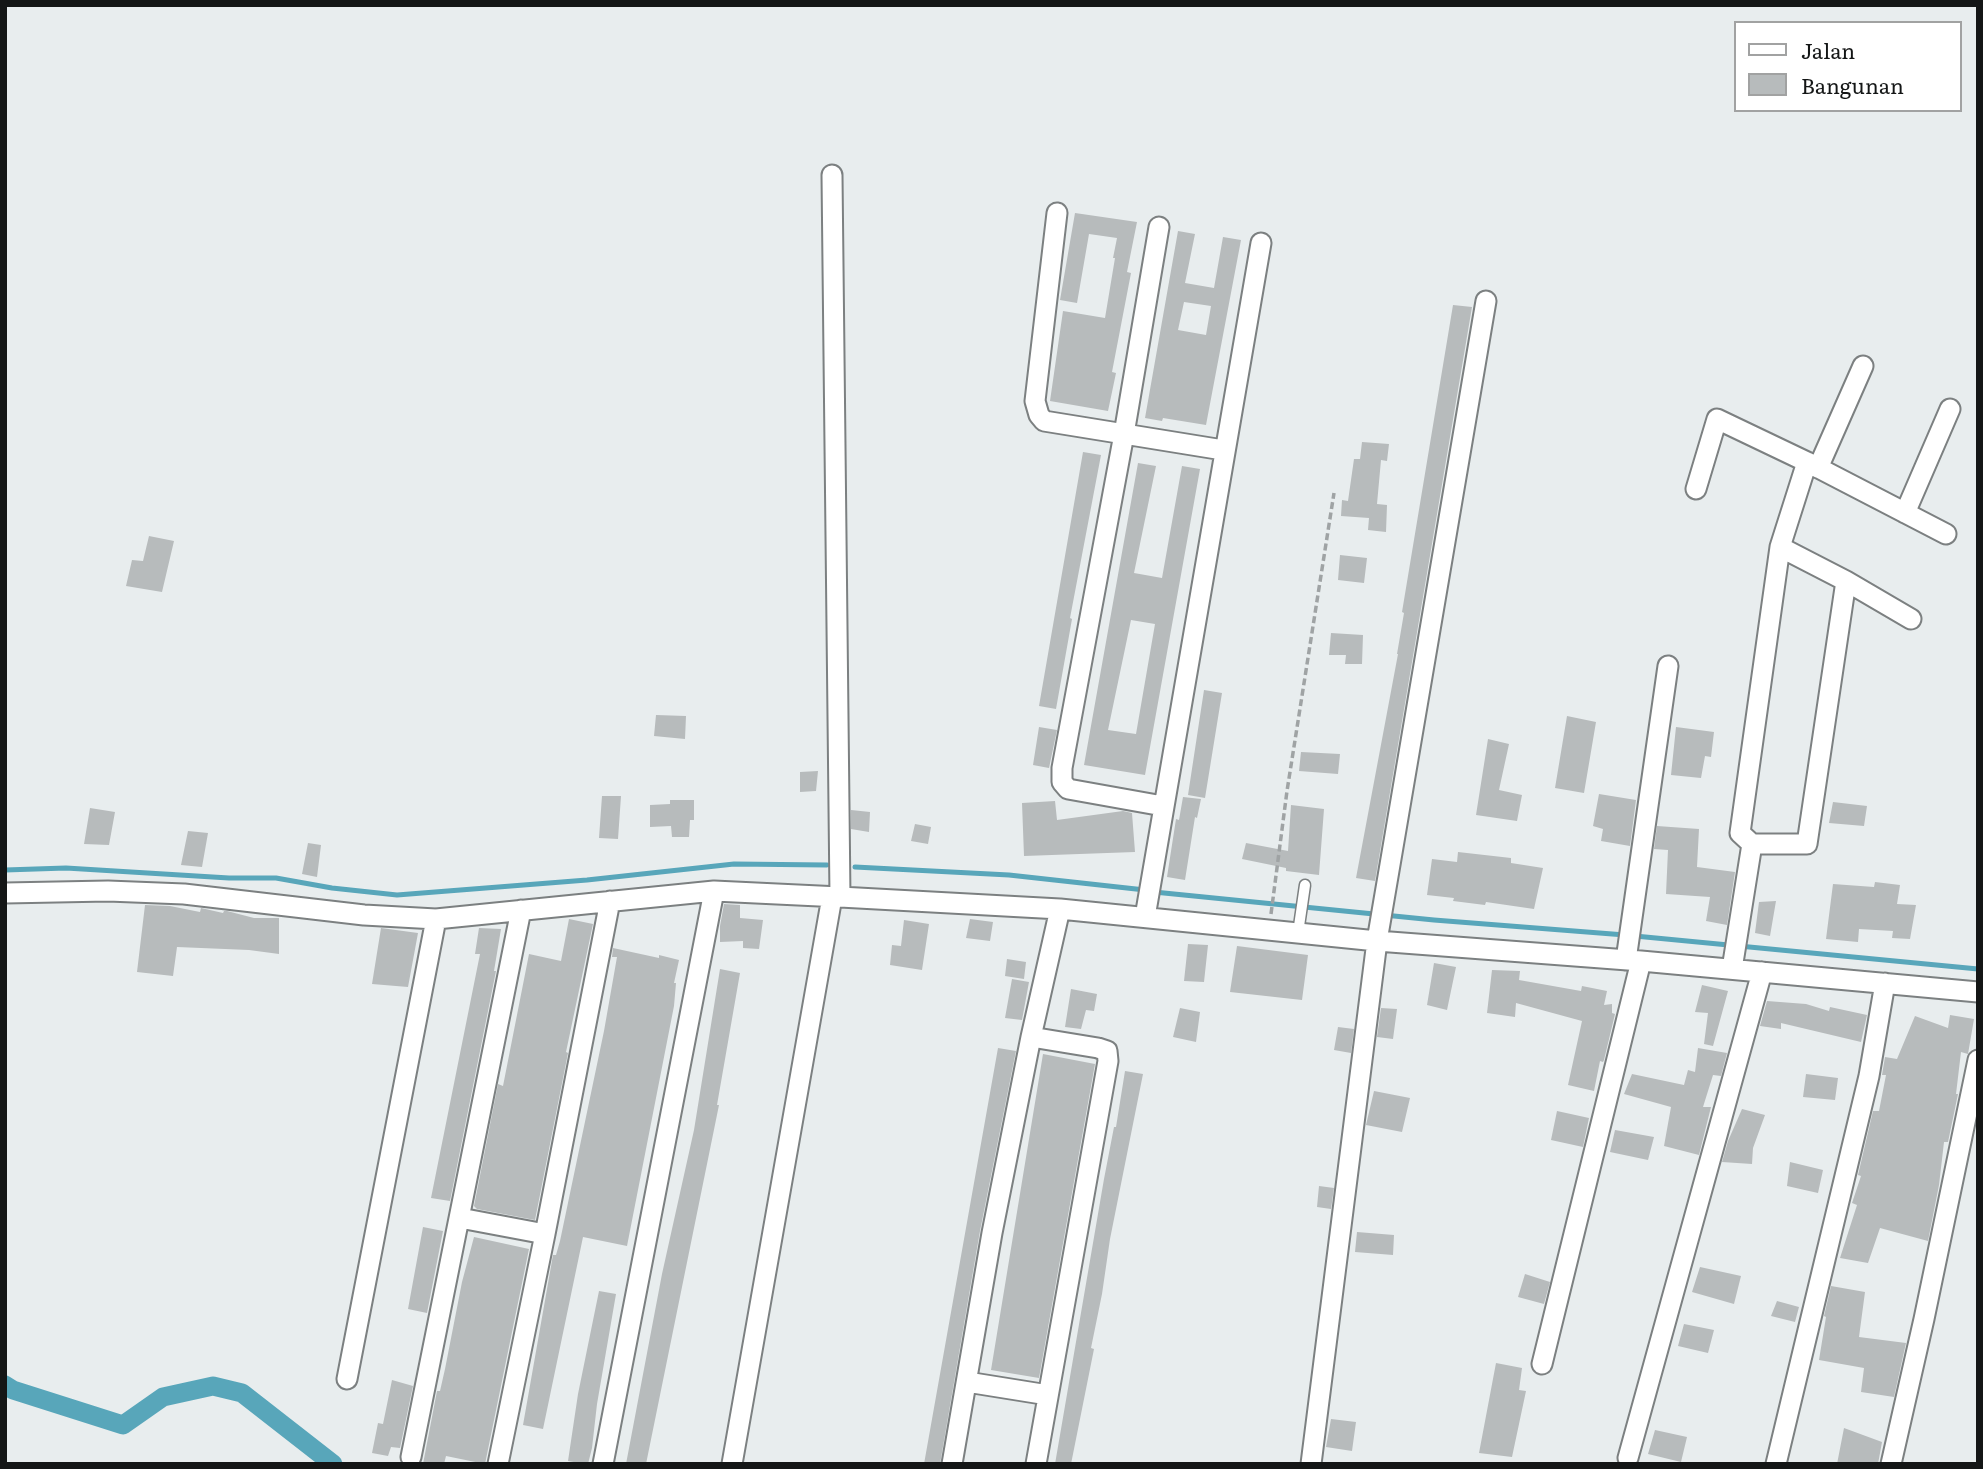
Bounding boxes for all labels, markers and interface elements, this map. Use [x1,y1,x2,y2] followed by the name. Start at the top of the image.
[1734,21,1962,112] legend
[1801,34,1855,65] text: Jalan
[1801,69,1904,100] text: Bangunan

